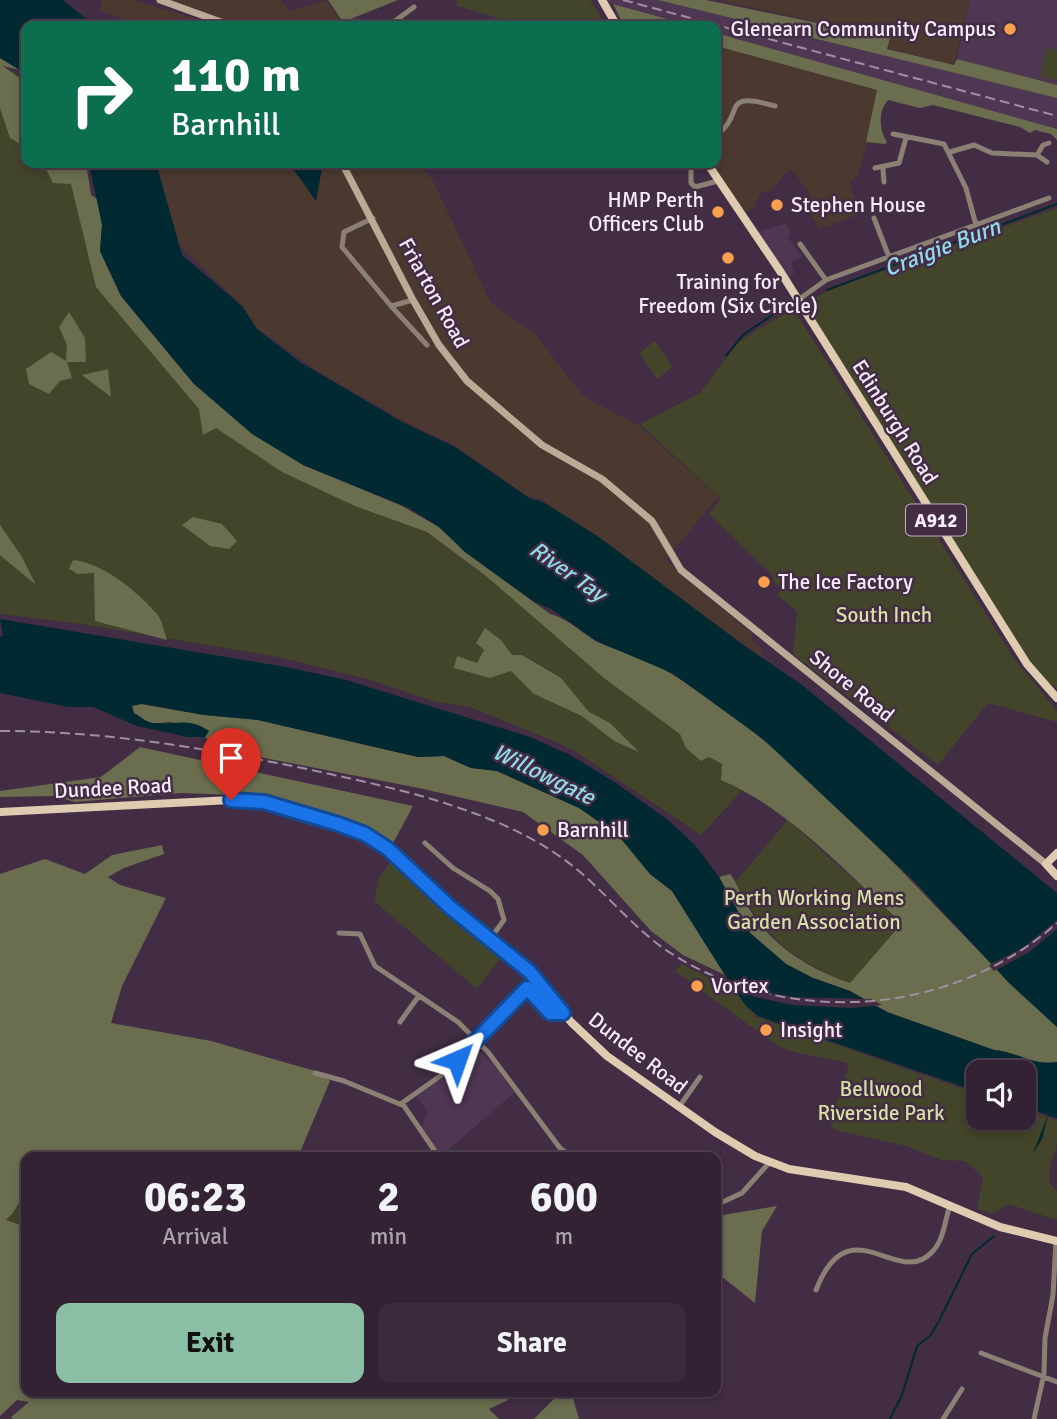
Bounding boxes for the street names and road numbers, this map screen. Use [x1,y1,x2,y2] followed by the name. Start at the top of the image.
[393,233,475,353] street label: Friarton Road
[846,355,944,489] street label: Edinburgh Road
[906,505,966,536] road number: A912
[804,644,900,728] street label: Shore Road
[53,772,173,804] street label: Dundee Road
[583,1006,693,1100] street label: Dundee Road

